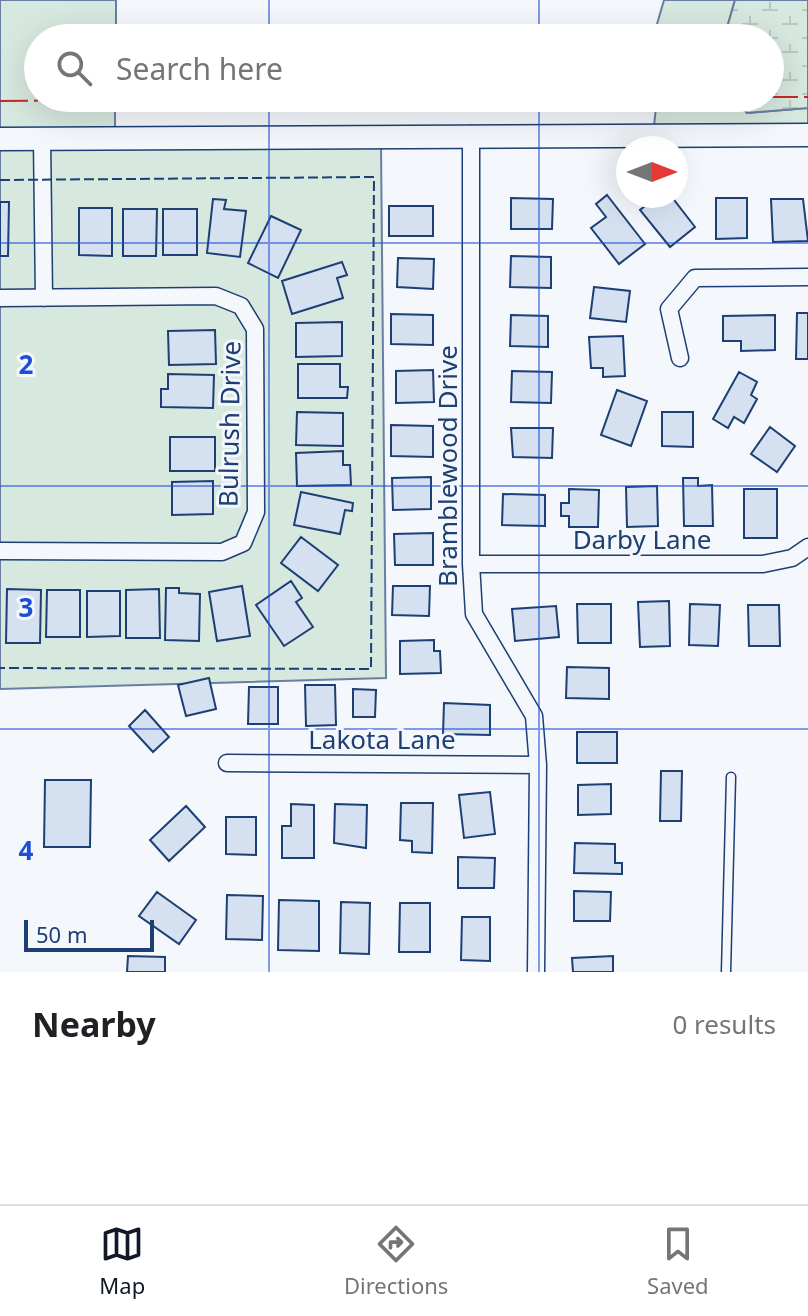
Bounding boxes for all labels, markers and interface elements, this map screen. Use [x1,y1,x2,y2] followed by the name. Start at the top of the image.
[24,24,784,112] search box
[52,46,96,90] icon: search
[116,48,283,89] text: Search here
[616,136,688,208] north arrow
[210,341,248,507] street label: Bulrush Drive
[429,345,465,587] street label: Bramblewood Drive
[19,346,34,382] text: 2
[573,521,711,557] street label: Darby Lane
[19,589,33,625] text: 3
[308,721,456,757] street label: Lakota Lane
[19,832,34,868] text: 4
[24,916,154,952] scale bar
[36,919,87,949] text: 50 m
[32,1001,156,1047] text: Nearby
[672,1006,776,1042] text: 0 results
[99,1222,145,1300] tab: Map
[344,1222,448,1300] tab: Directions
[647,1222,709,1300] tab: Saved

